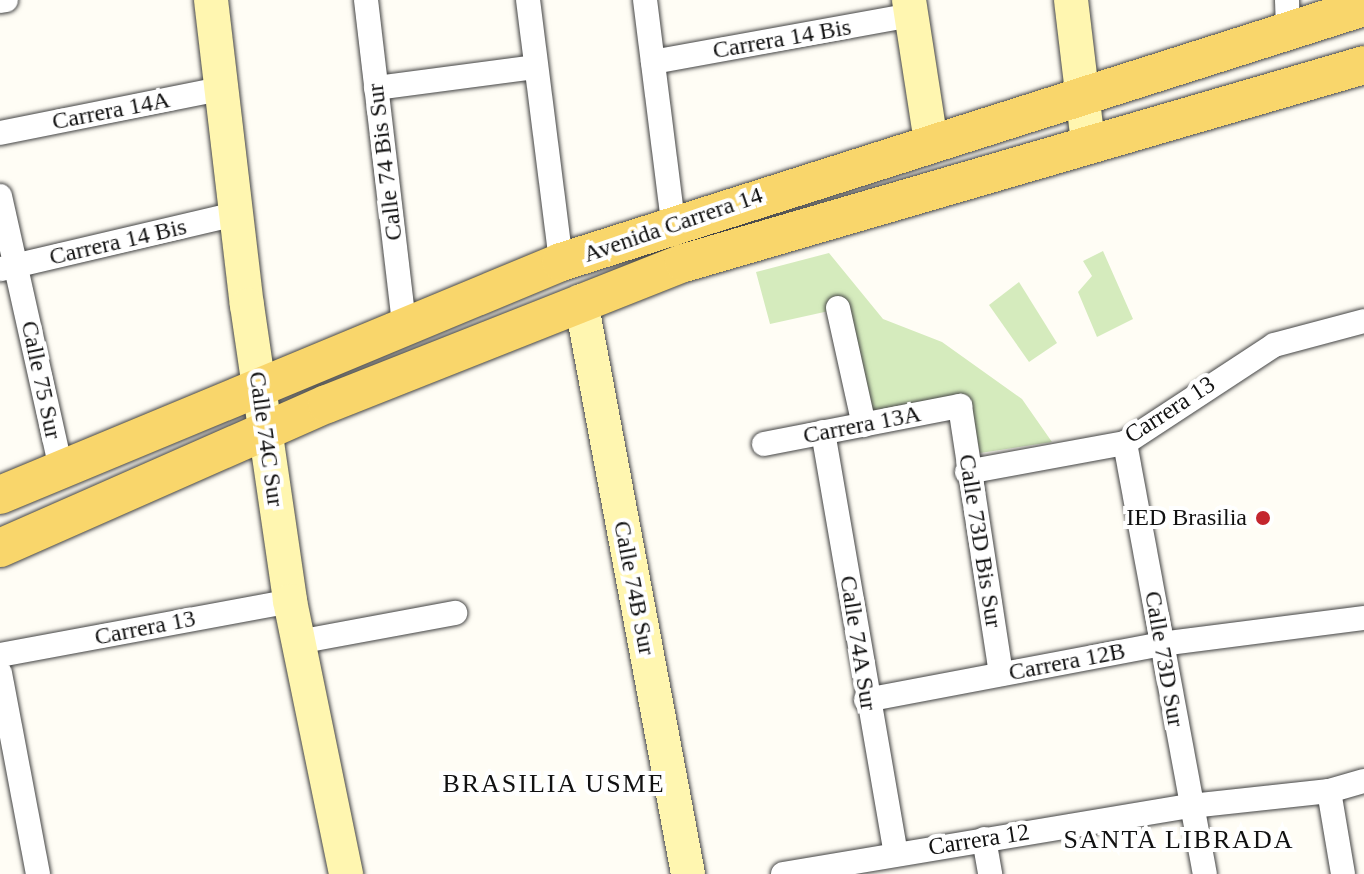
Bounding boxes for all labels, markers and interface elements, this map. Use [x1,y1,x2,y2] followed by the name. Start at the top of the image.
[711,13,853,65] street label: Carrera 14 Bis
[361,82,409,242] street label: Calle 74 Bis Sur
[50,85,172,137] street label: Carrera 14A
[580,181,766,269] street label: Avenida Carrera 14
[47,212,189,272] street label: Carrera 14 Bis
[14,318,68,442] street label: Calle 75 Sur
[242,370,290,508] street label: Calle 74C Sur
[1119,370,1221,450] street label: Carrera 13
[801,399,923,451] street label: Carrera 13A
[952,452,1008,630] street label: Calle 73D Bis Sur
[1126,504,1247,532] place label: IED Brasilia
[1254,509,1272,527] marker: IED Brasilia
[607,519,661,657] street label: Calle 74B Sur
[833,573,883,713] street label: Calle 74A Sur
[1138,589,1190,729] street label: Calle 73D Sur
[92,604,198,652] street label: Carrera 13
[1006,637,1128,687] street label: Carrera 12B
[442,768,666,800] district label: BRASILIA USME
[926,818,1032,862] street label: Carrera 12
[1063,824,1295,856] district label: SANTA LIBRADA

